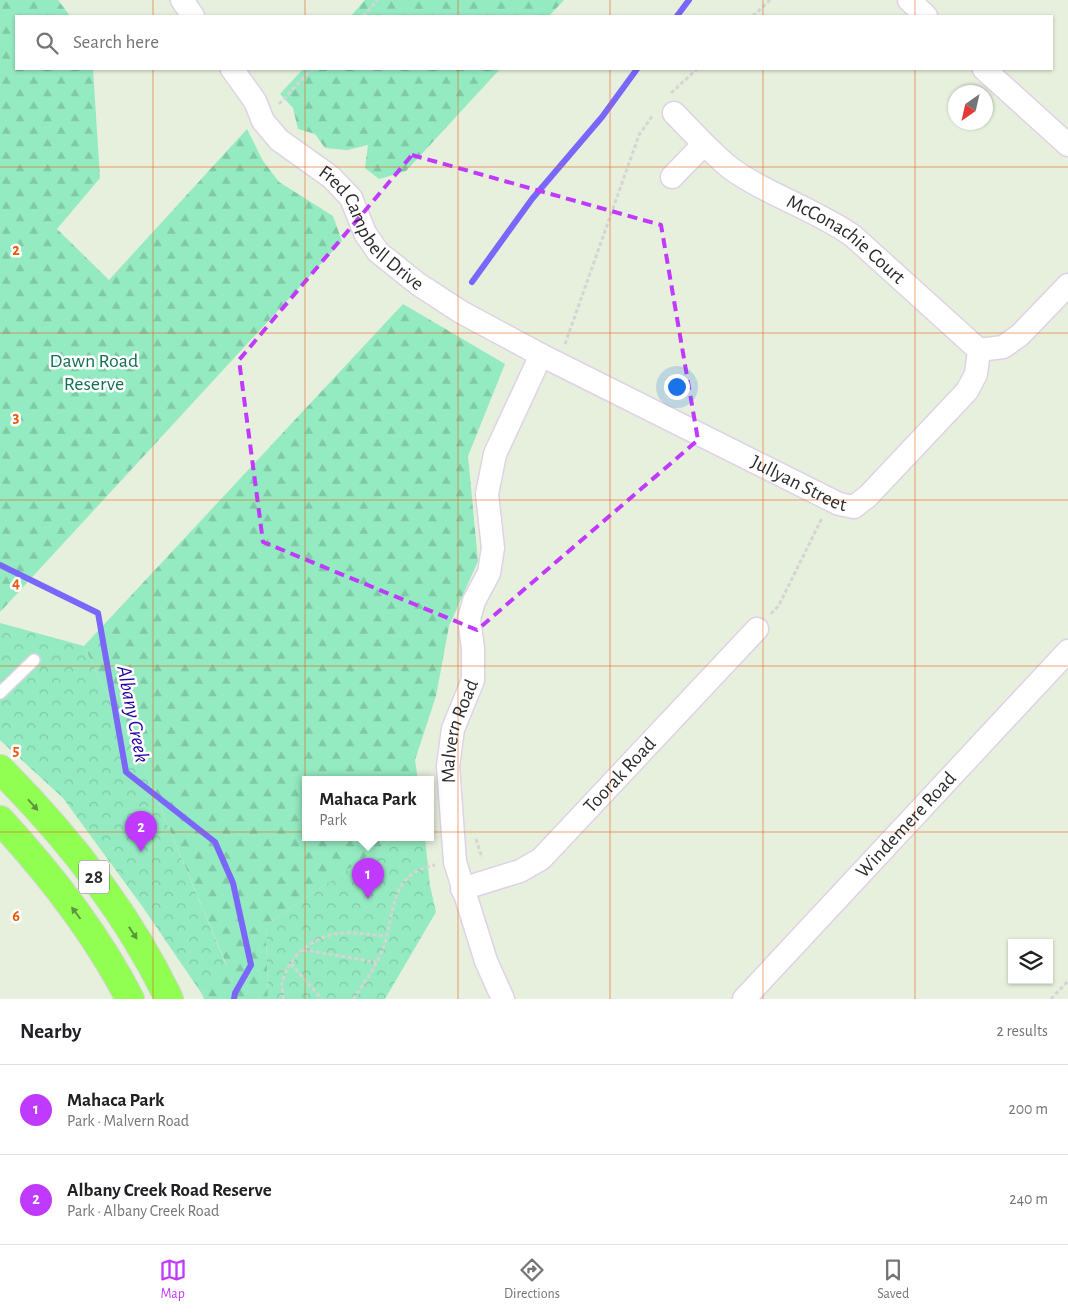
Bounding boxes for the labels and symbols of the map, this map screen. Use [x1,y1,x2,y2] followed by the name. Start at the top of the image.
[948,85,993,130] north arrow
[315,162,427,294] street label: Fred Campbell Drive
[784,191,909,288] street label: McConachie Court
[12,242,20,258] text: 2
[50,351,138,394] park label: Dawn Road Reserve
[664,374,690,400] your location
[13,409,20,425] text: 3
[748,452,849,515] street label: Jullyan Street
[12,575,20,591] text: 4
[113,663,153,765] water label: Albany Creek
[438,677,482,784] street label: Malvern Road
[580,733,660,817] street label: Toorak Road
[13,742,20,758] text: 5
[852,768,960,882] street label: Windemere Road
[28,798,39,811] one-way arrow
[125,811,157,852] pin: 2
[352,858,384,899] pin: 1
[79,860,109,894] road number: 28
[71,907,82,920] one-way arrow
[12,908,20,924] text: 6
[128,926,137,940] one-way arrow

